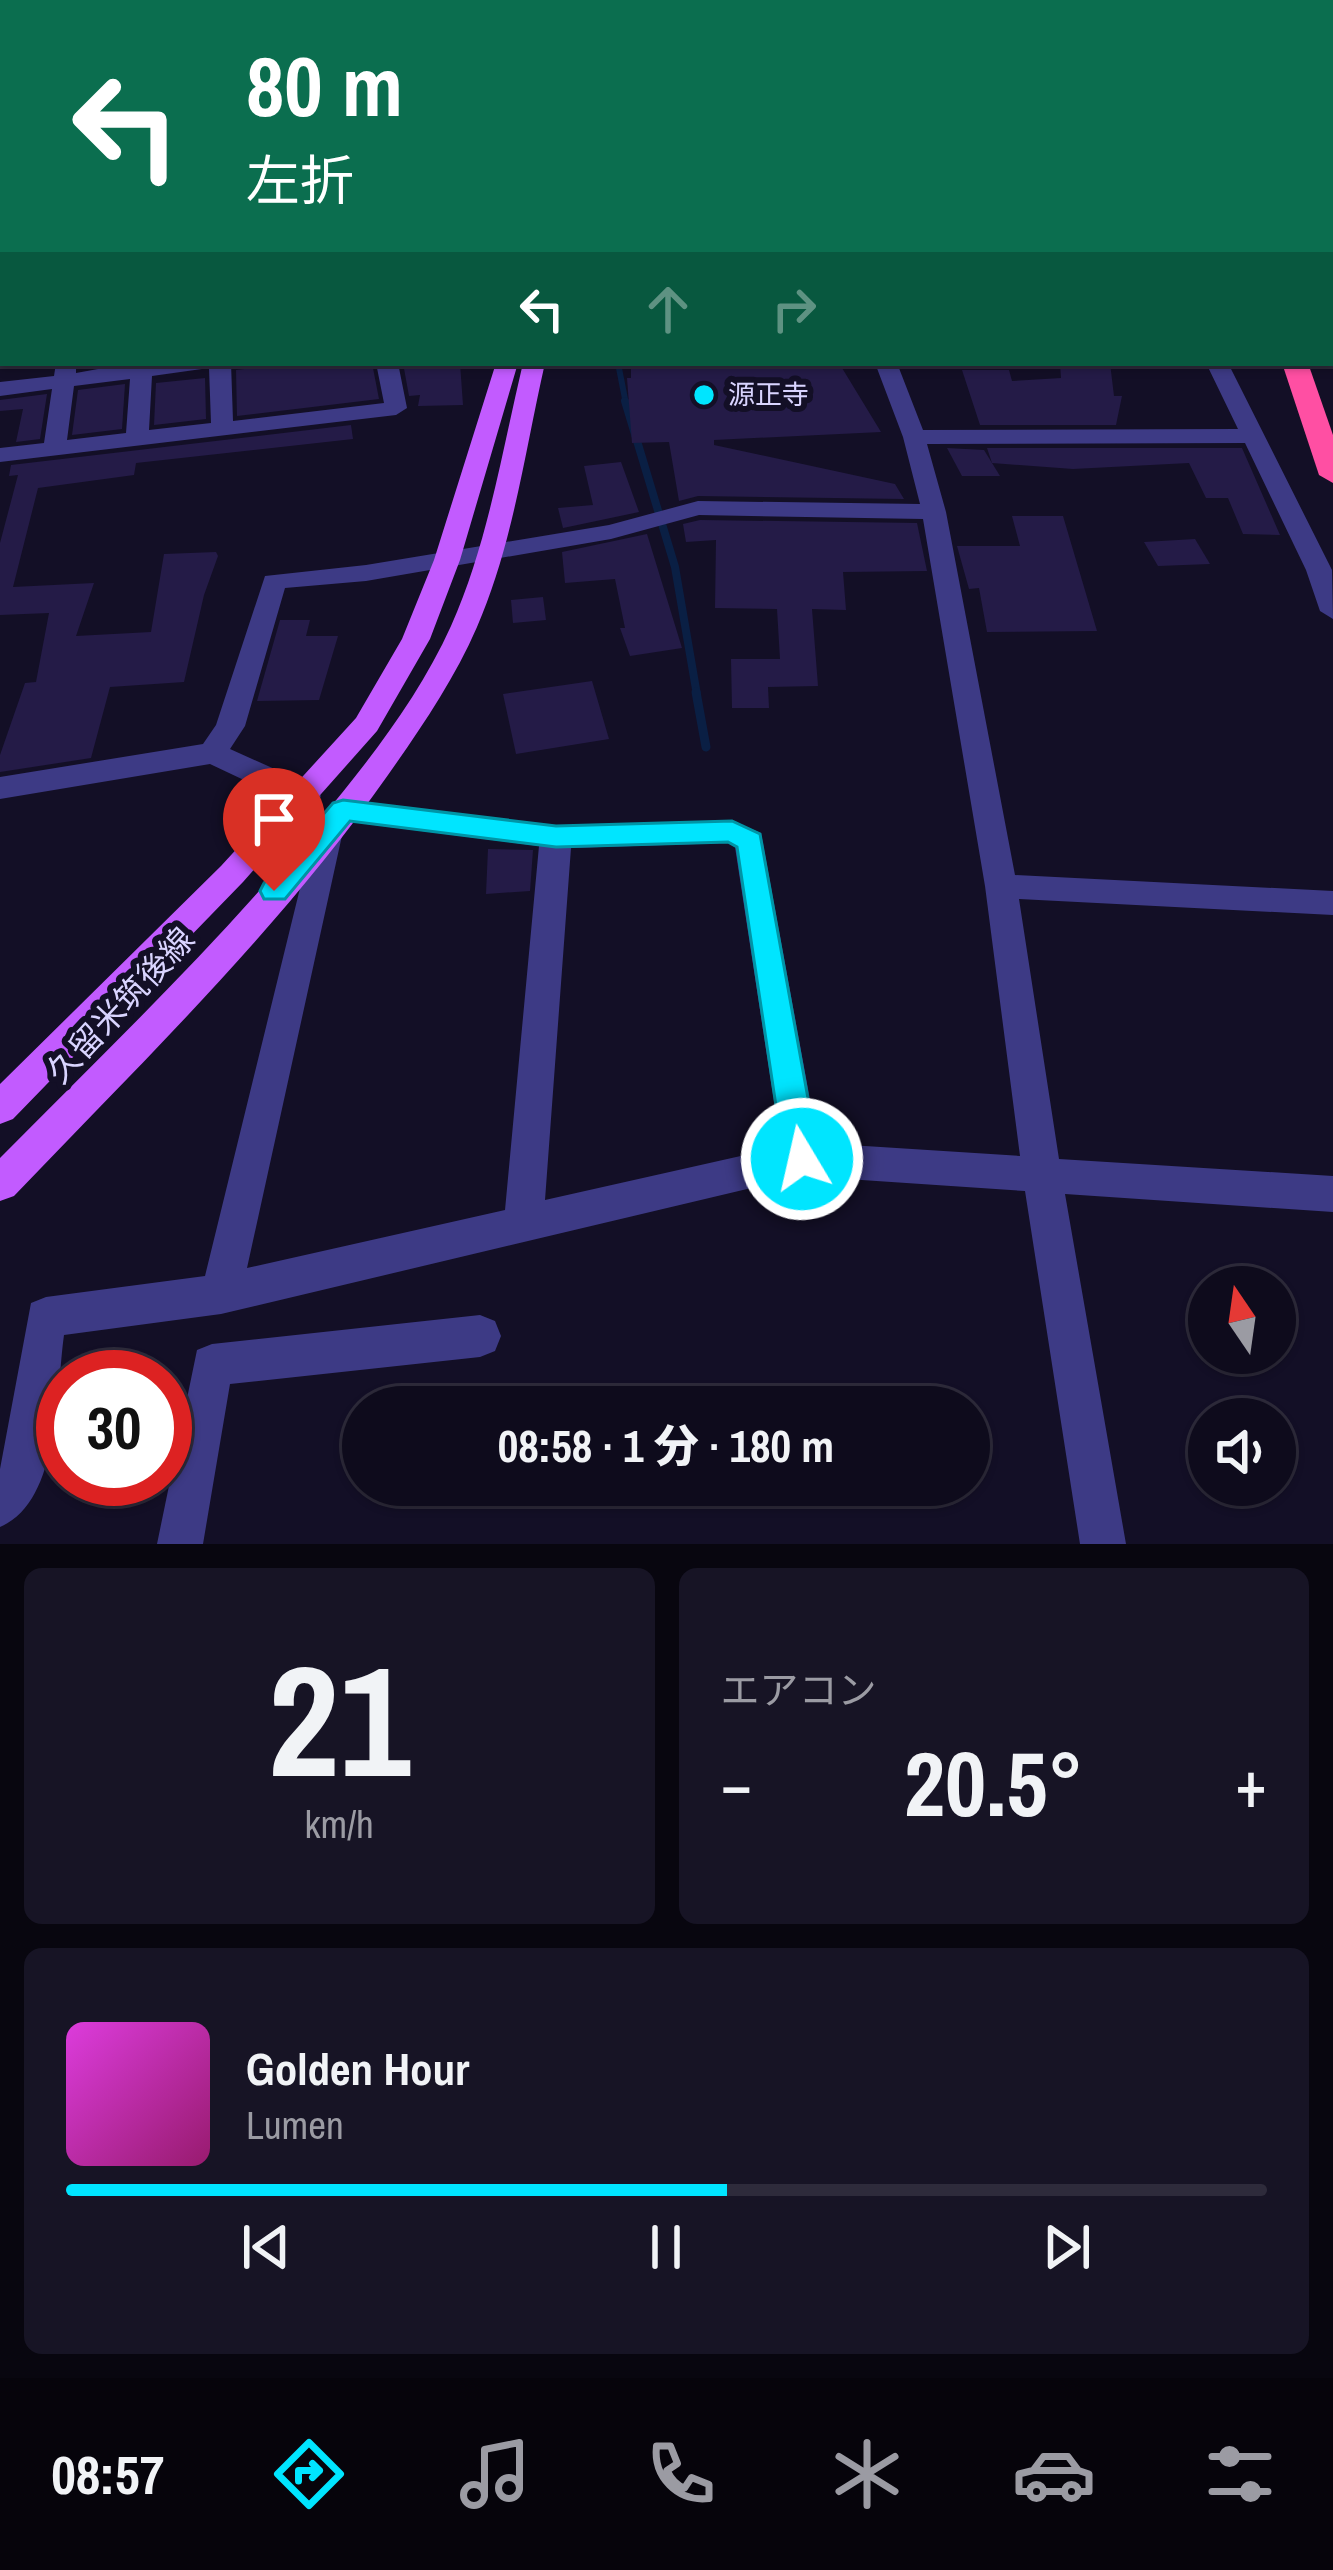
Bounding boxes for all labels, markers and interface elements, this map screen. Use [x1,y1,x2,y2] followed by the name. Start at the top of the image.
[246,29,403,142] text: 80 m
[48,48,204,204] icon: left
[246,144,354,217] text: 左折
[509,276,575,342] icon: left
[635,276,701,342] icon: ahead
[761,276,827,342] icon: right
[728,376,809,412] place label: 源正寺
[691,382,717,408] marker: 源正寺
[223,768,325,891] pin
[241,786,307,852] icon: arrive
[36,918,204,1092] street label: 久留米筑後線
[739,1096,865,1222] position arrow
[1188,1266,1296,1374] north arrow
[1188,1266,1296,1506] map controls
[36,1350,192,1506] speed limit sign: 30
[1188,1398,1296,1506] button: sound
[498,1415,834,1476] text: 08:58 · 1 分 · 180 m
[268,1615,410,1825] text: 21
[721,1664,877,1716] text: エアコン
[904,1723,1084,1844] text: 20.5°
[721,1739,752,1828] text: −
[1235,1739,1267,1828] text: +
[305,1798,374,1850] text: km/h
[246,2038,469,2099] text: Golden Hour
[246,2099,344,2151] text: Lumen
[233,2214,299,2280] icon: previous
[633,2214,699,2280] icon: pause
[1034,2214,1100,2280] icon: next
[267,2432,351,2516] icon: directions
[453,2432,537,2516] icon: music
[639,2432,723,2516] icon: phone
[825,2432,909,2516] icon: climate
[1012,2432,1096,2516] icon: car
[1198,2432,1282,2516] icon: filters
[51,2438,164,2511] text: 08:57

